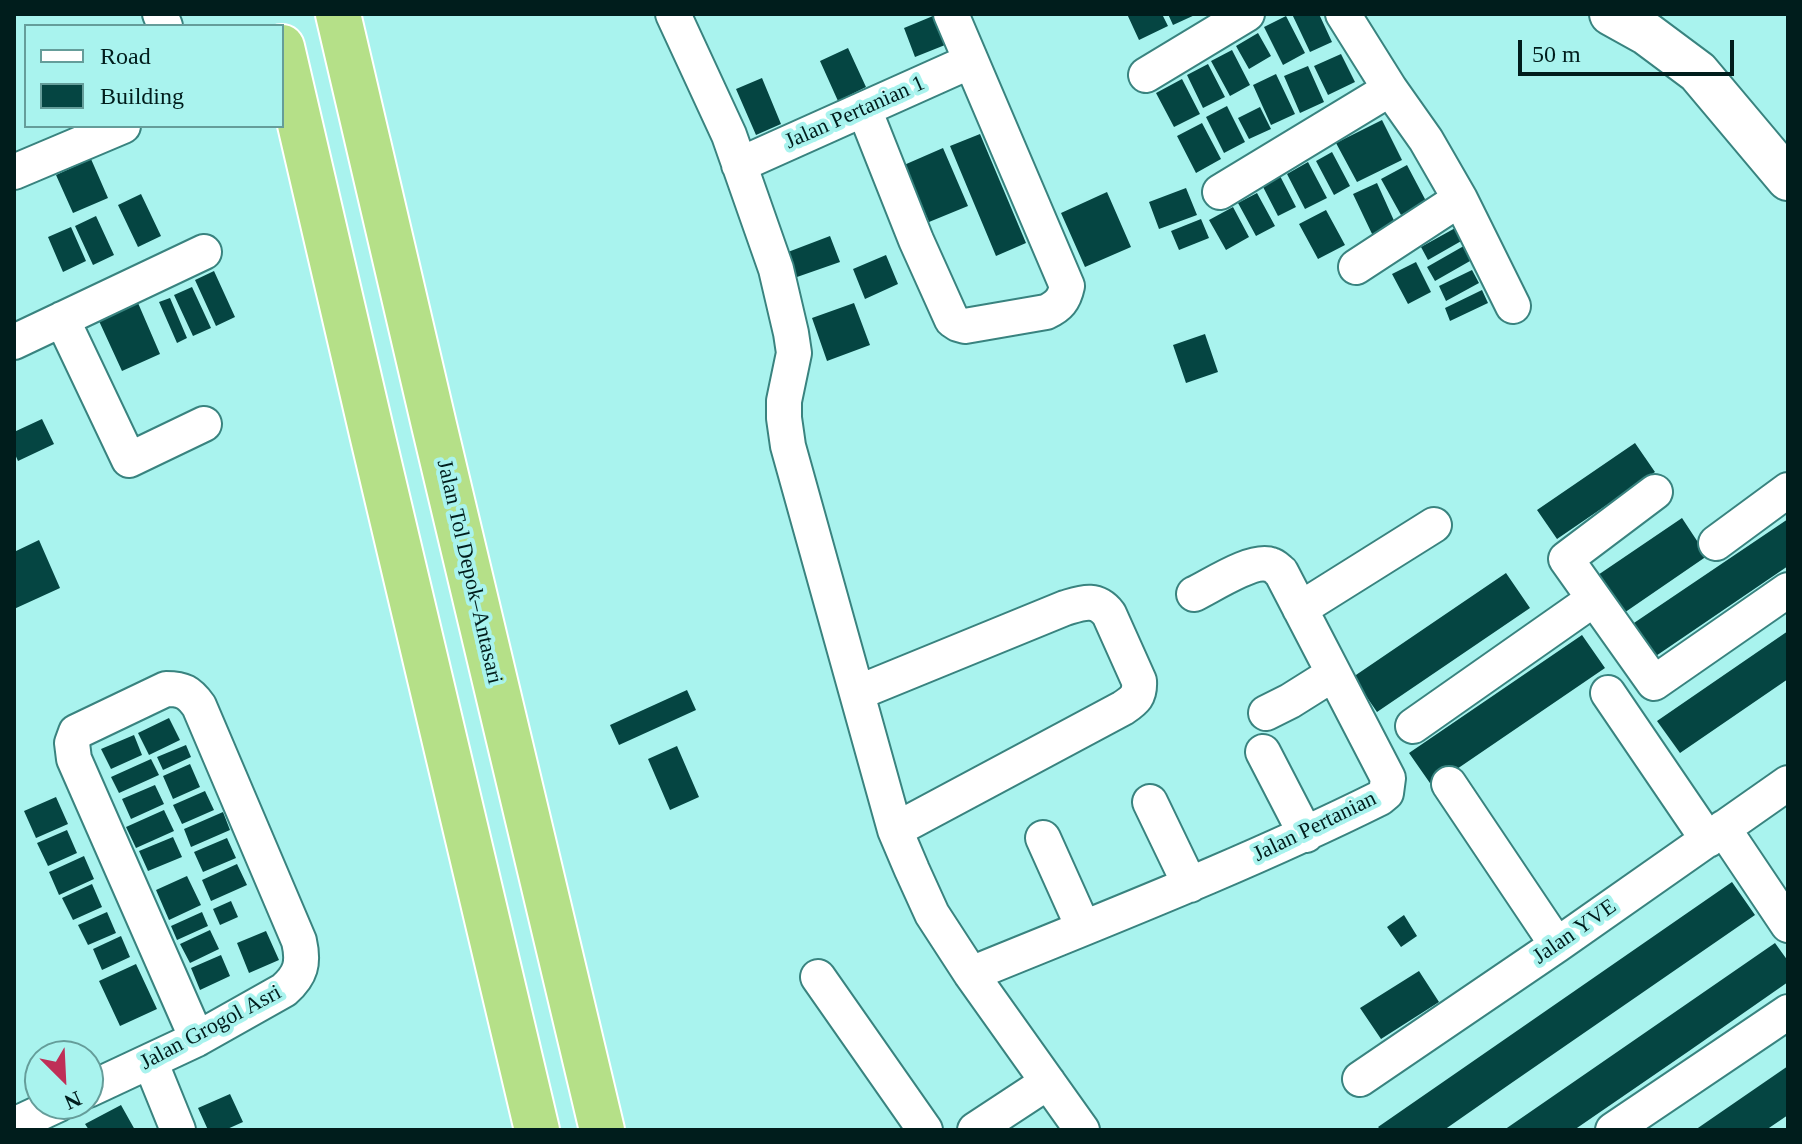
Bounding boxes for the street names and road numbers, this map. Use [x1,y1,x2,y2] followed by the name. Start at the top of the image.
[781,70,929,156] street label: Jalan Pertanian 1
[430,457,508,687] street label: Jalan Tol Depok–Antasari
[1249,786,1381,868] street label: Jalan Pertanian
[1528,894,1622,970] street label: Jalan YVE
[136,980,286,1076] street label: Jalan Grogol Asri

